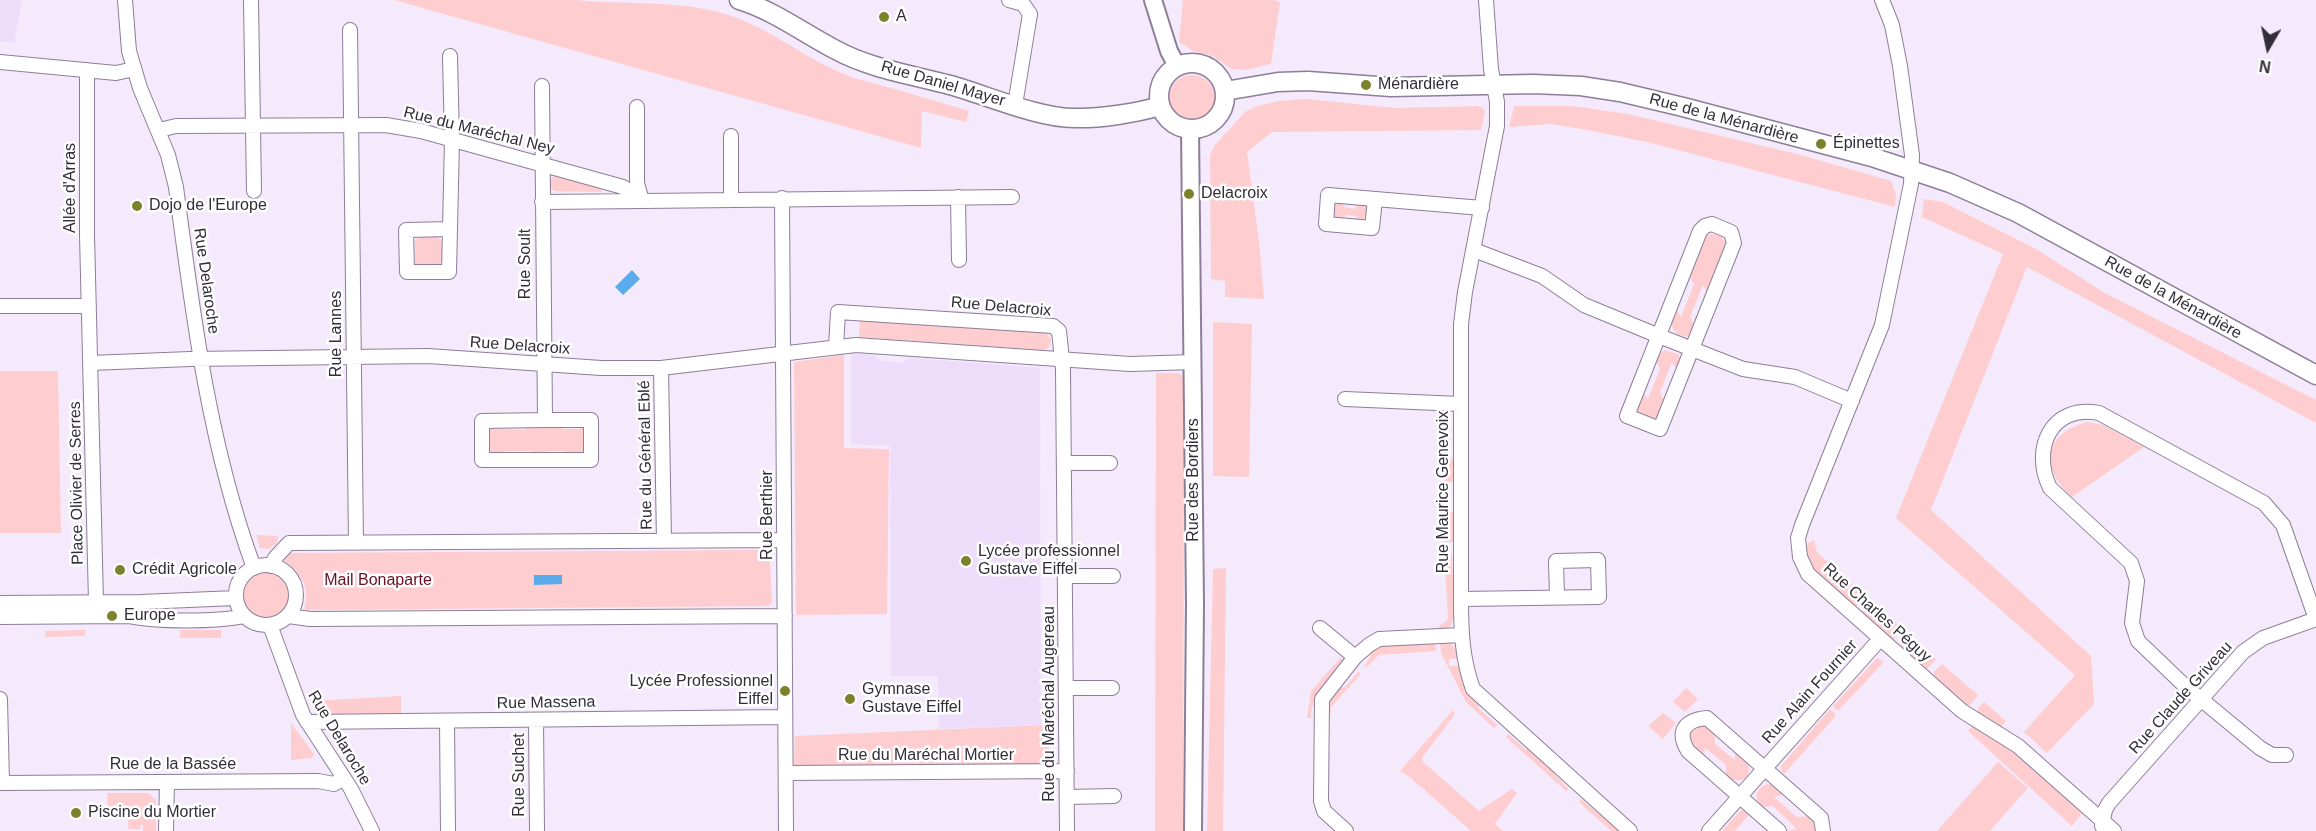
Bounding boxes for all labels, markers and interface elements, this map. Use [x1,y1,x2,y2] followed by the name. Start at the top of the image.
[896,7,907,27] place label: A
[877,10,891,24] marker: A
[2238,18,2298,78] north arrow
[879,57,1007,111] street label: Rue Daniel Mayer
[2258,57,2272,76] text: N
[1378,75,1459,95] place label: Ménardière
[1359,78,1373,92] marker: Ménardière
[1647,90,1801,148] street label: Rue de la Ménardière
[402,103,556,159] street label: Rue du Maréchal Ney
[1833,134,1900,154] place label: Épinettes
[1814,137,1828,151] marker: Épinettes
[61,143,81,233] street label: Allée d'Arras
[1201,184,1268,204] place label: Delacroix
[1182,187,1196,201] marker: Delacroix
[149,196,267,216] place label: Dojo de l'Europe
[130,199,144,213] marker: Dojo de l'Europe
[189,227,223,335] street label: Rue Delaroche
[516,229,536,299] street label: Rue Soult
[2101,252,2245,344] street label: Rue de la Ménardière
[327,291,347,377] street label: Rue Lannes
[950,293,1052,321] street label: Rue Delacroix
[469,333,571,359] street label: Rue Delacroix
[635,380,657,530] street label: Rue du Général Eblé
[66,401,88,565] street label: Place Olivier de Serres
[1434,411,1454,573] street label: Rue Maurice Genevoix
[1184,418,1204,542] street label: Rue des Bordiers
[758,470,778,560] street label: Rue Berthier
[978,542,1120,580] place label: Lycée professionnel Gustave Eiffel
[959,554,973,568] marker: Lycée professionnel Gustave Eiffel
[1819,559,1935,667] street label: Rue Charles Péguy
[132,560,237,580] place label: Crédit Agricole
[113,563,127,577] marker: Crédit Agricole
[324,571,432,591] park label: Mail Bonaparte
[124,606,176,626] place label: Europe
[1040,606,1060,802] street label: Rue du Maréchal Augereau
[105,609,119,623] marker: Europe
[1758,636,1862,748] street label: Rue Alain Fournier
[2125,638,2237,758] street label: Rue Claude Griveau
[630,672,773,710] place label: Lycée Professionnel Eiffel
[862,680,961,718] place label: Gymnase Gustave Eiffel
[778,684,792,698] marker: Lycée Professionnel Eiffel
[303,687,375,789] street label: Rue Delaroche
[843,692,857,706] marker: Gymnase Gustave Eiffel
[496,693,596,713] street label: Rue Massena
[510,733,530,817] street label: Rue Suchet
[838,746,1014,766] street label: Rue du Maréchal Mortier
[110,755,236,775] street label: Rue de la Bassée
[88,803,216,823] place label: Piscine du Mortier
[69,806,83,820] marker: Piscine du Mortier

